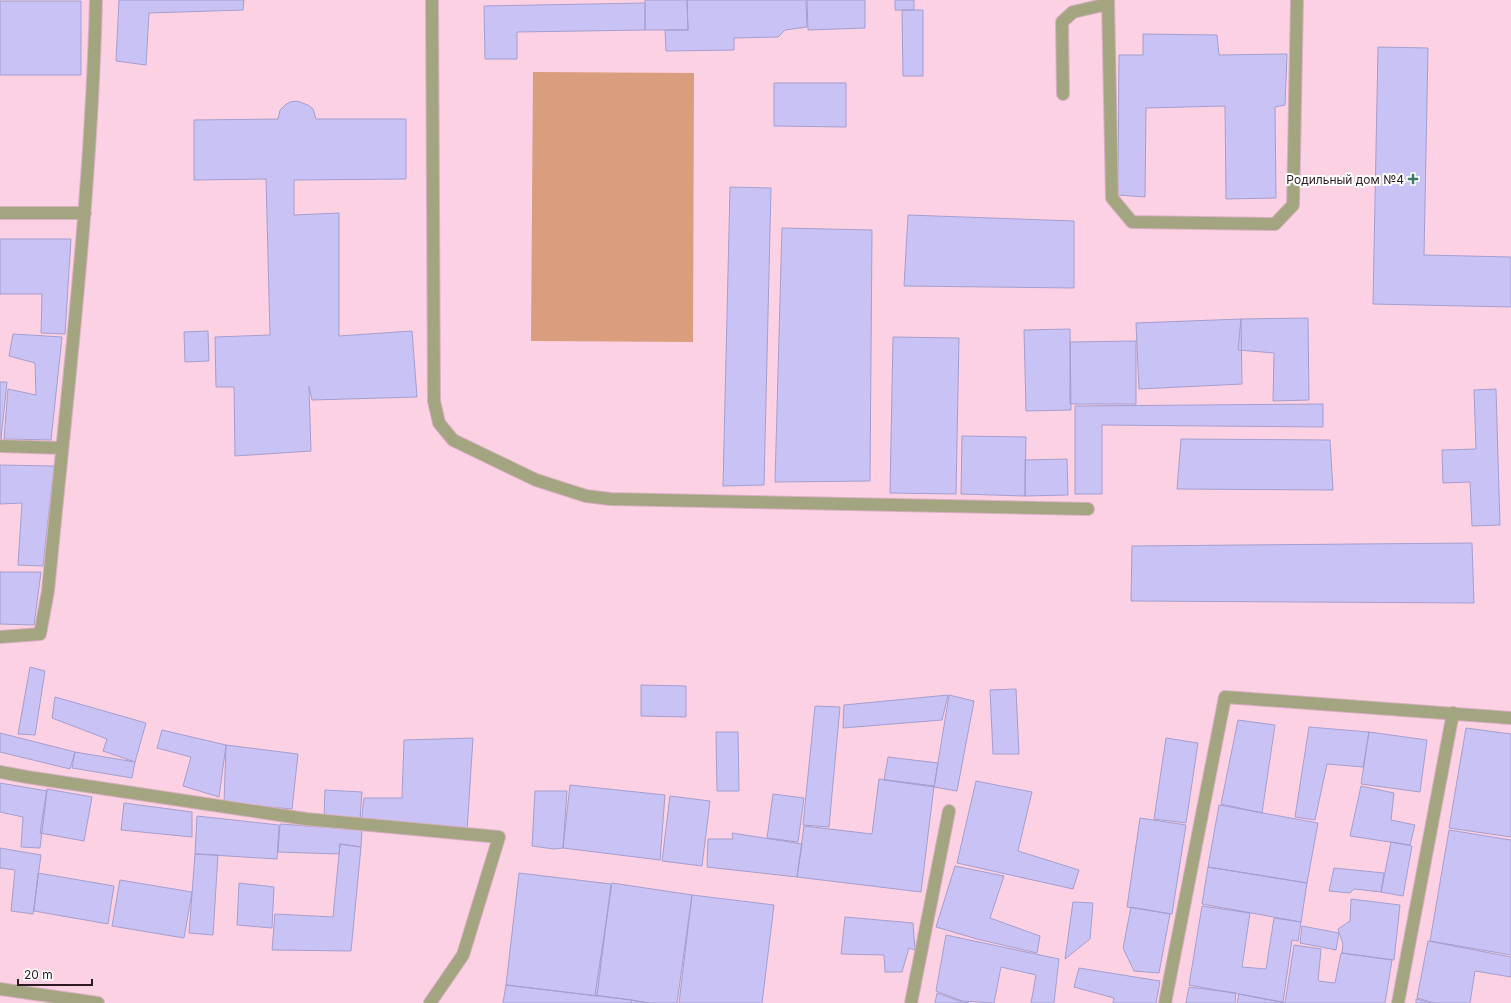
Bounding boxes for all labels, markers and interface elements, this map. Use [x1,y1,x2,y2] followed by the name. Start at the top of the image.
[1286,172,1404,187] place label: Родильный дом №4
[1407,173,1419,185] marker: Родильный дом №4
[18,961,92,987] scale bar
[24,967,53,982] text: 20 m

